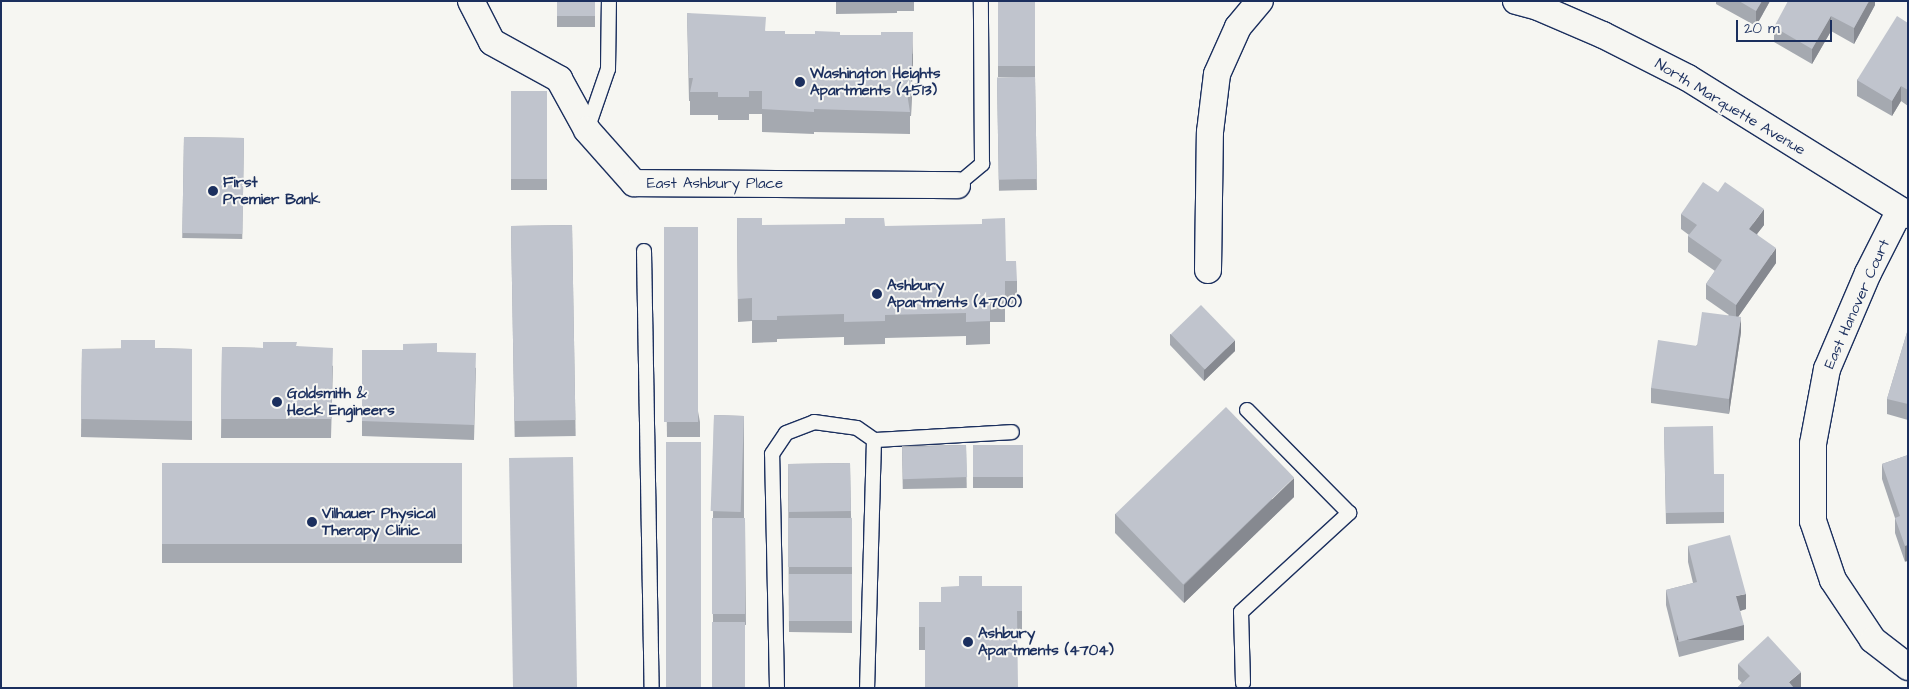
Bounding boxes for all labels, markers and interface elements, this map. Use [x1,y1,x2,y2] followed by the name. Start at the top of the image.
[1739,10,1835,42] scale bar
[1744,18,1780,39] text: 20 m
[1651,55,1809,159] street label: North Marquette Avenue
[810,64,940,99] place label: Washington Heights Apartments (4513)
[794,76,806,88] marker: Washington Heights Apartments (4513)
[223,173,320,208] place label: First Premier Bank
[647,175,783,193] street label: East Ashbury Place
[207,185,219,197] marker: First Premier Bank
[1820,236,1894,372] street label: East Hanover Court
[887,276,1022,311] place label: Ashbury Apartments (4700)
[871,288,883,300] marker: Ashbury Apartments (4700)
[287,384,395,419] place label: Goldsmith & Heck Engineers
[271,396,283,408] marker: Goldsmith & Heck Engineers
[322,504,436,539] place label: Vilhauer Physical Therapy Clinic
[306,516,318,528] marker: Vilhauer Physical Therapy Clinic
[978,624,1114,659] place label: Ashbury Apartments (4704)
[962,636,974,648] marker: Ashbury Apartments (4704)

